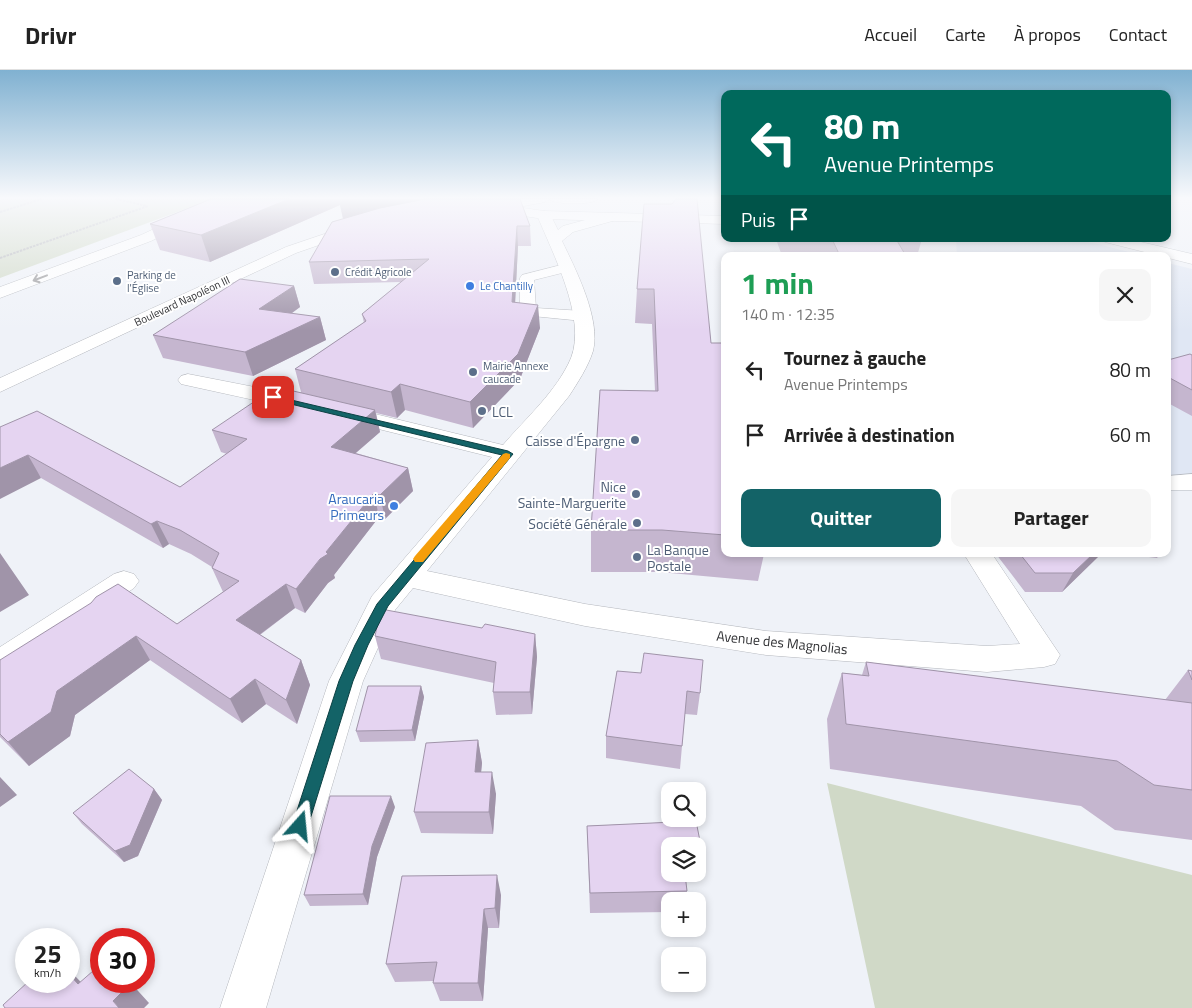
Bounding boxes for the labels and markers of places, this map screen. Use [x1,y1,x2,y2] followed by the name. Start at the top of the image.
[345,264,412,280] place label: Crédit Agricole
[329,266,341,278] marker: Crédit Agricole
[127,267,176,296] place label: Parking de l'Église
[111,275,123,287] marker: Parking de l'Église
[480,278,534,294] place label: Le Chantilly
[464,280,476,292] marker: Le Chantilly
[483,358,549,387] place label: Mairie Annexe caucade
[467,366,479,378] marker: Mairie Annexe caucade
[252,376,294,418] pin
[492,401,513,422] place label: LCL
[476,405,488,417] marker: LCL
[525,430,625,451] place label: Caisse d'Épargne
[629,434,641,446] marker: Caisse d'Épargne
[518,476,626,513] place label: Nice Sainte-Marguerite
[328,488,384,525] place label: Araucaria Primeurs
[630,488,642,500] marker: Nice Sainte-Marguerite
[388,500,400,512] marker: Araucaria Primeurs
[528,513,627,534] place label: Société Générale
[631,517,643,529] marker: Société Générale
[647,539,709,576] place label: La Banque Postale
[631,551,643,563] marker: La Banque Postale

